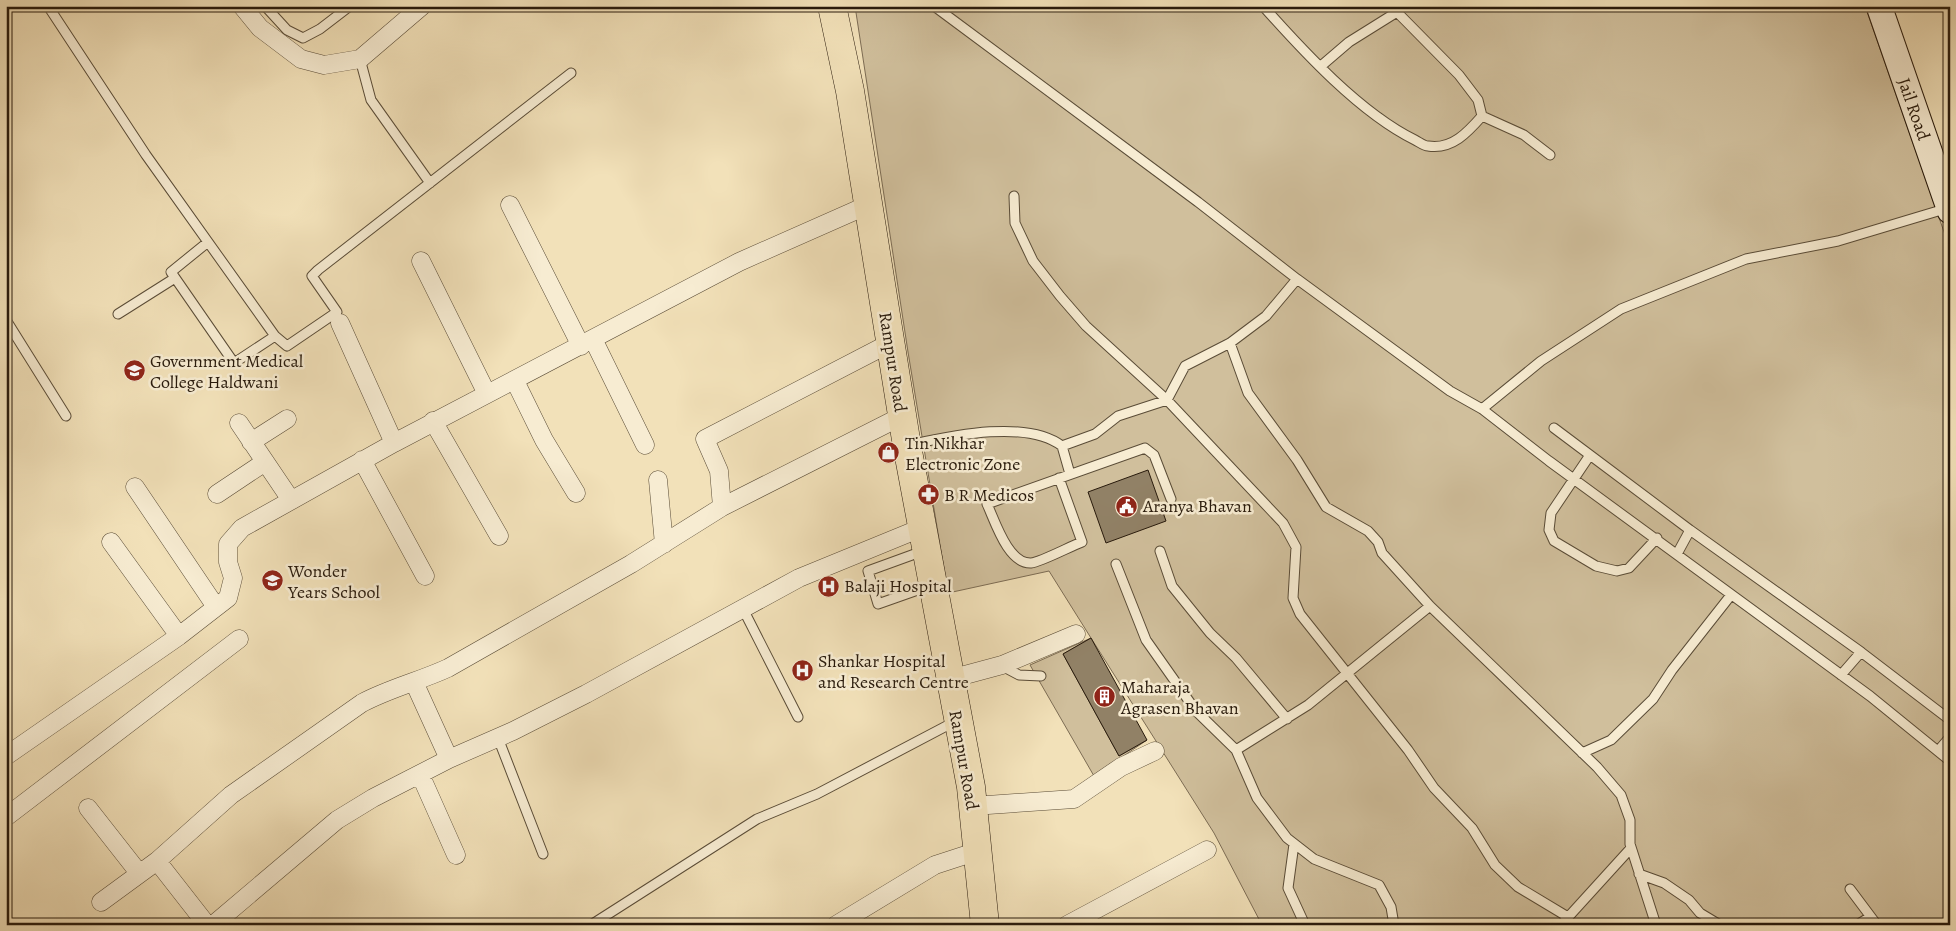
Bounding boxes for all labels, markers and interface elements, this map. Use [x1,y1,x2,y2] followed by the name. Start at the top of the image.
[1892,75,1936,144] street label: Jail Road
[873,310,913,414] street label: Rampur Road
[150,349,304,394] place label: Government Medical College Haldwani
[122,359,146,383] school or university icon: Government Medical College Haldwani
[905,431,1020,476] place label: Tin Nikhar Electronic Zone
[877,441,901,465] shop icon: Tin Nikhar Electronic Zone
[916,483,940,507] pharmacy icon: B R Medicos
[944,483,1034,507] place label: B R Medicos
[1115,494,1139,518] public building icon: Aranya Bhavan
[1142,494,1252,518] place label: Aranya Bhavan
[287,559,380,604] place label: Wonder Years School
[260,569,284,593] school or university icon: Wonder Years School
[816,574,840,598] hospital icon: Balaji Hospital
[844,574,952,598] place label: Balaji Hospital
[818,649,969,694] place label: Shankar Hospital and Research Centre
[790,659,814,683] hospital icon: Shankar Hospital and Research Centre
[1120,675,1239,720] place label: Maharaja Agrasen Bhavan
[1093,685,1117,709] building icon: Maharaja Agrasen Bhavan
[943,708,985,812] street label: Rampur Road

